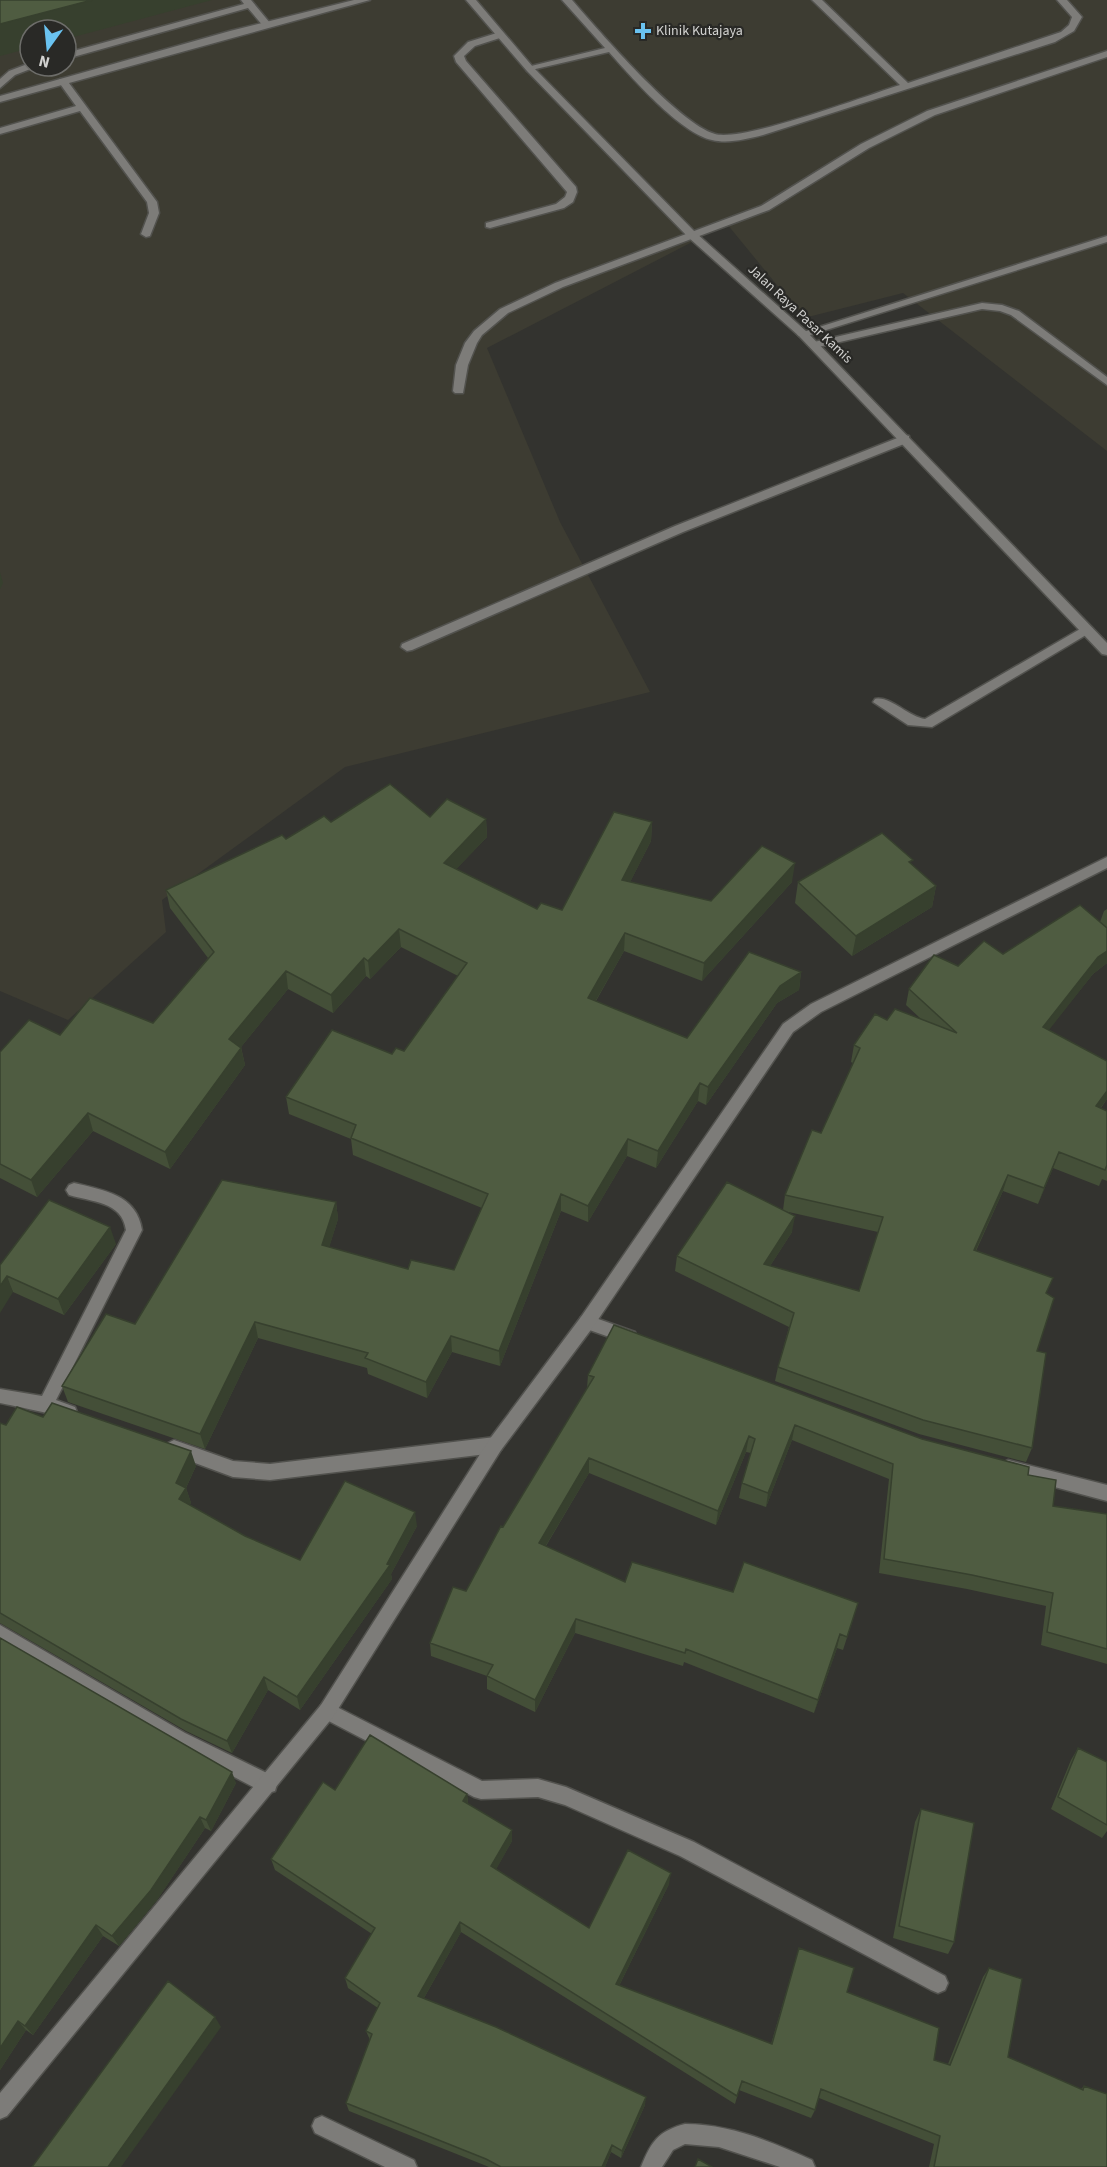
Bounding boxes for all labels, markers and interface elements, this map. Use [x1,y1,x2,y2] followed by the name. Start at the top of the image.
[18,18,78,78] north arrow
[656,21,743,41] place label: Klinik Kutajaya
[634,22,652,40] marker: Klinik Kutajaya
[36,50,52,74] text: N
[743,260,857,368] street label: Jalan Raya Pasar Kamis

